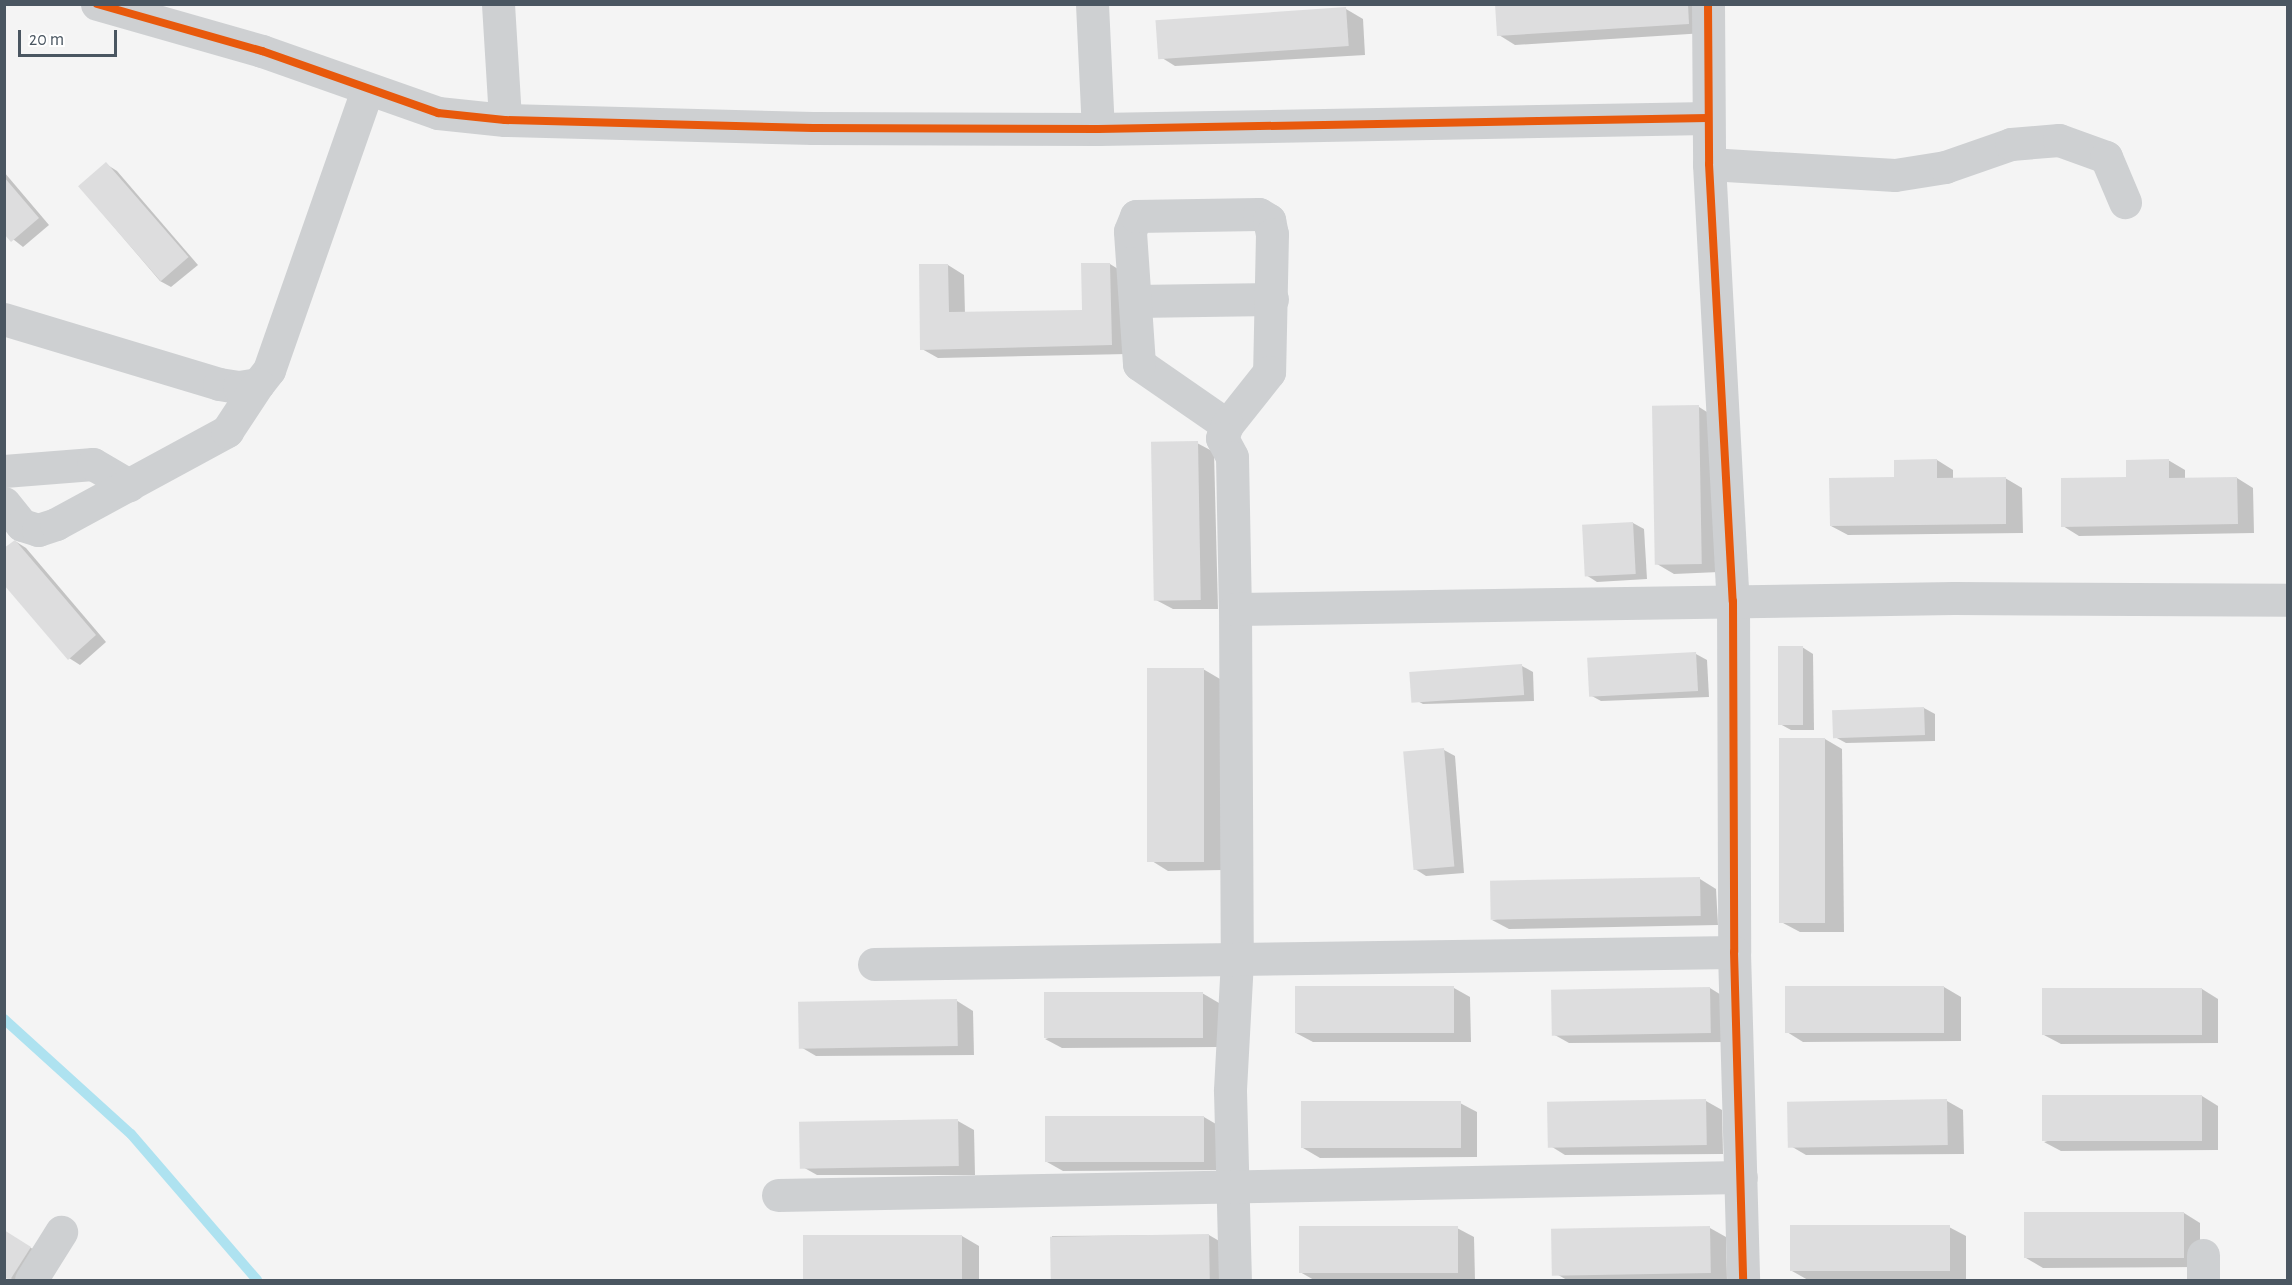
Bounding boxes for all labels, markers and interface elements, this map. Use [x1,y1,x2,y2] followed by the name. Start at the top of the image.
[21,18,120,56] scale bar
[29,31,64,49] text: 20 m

